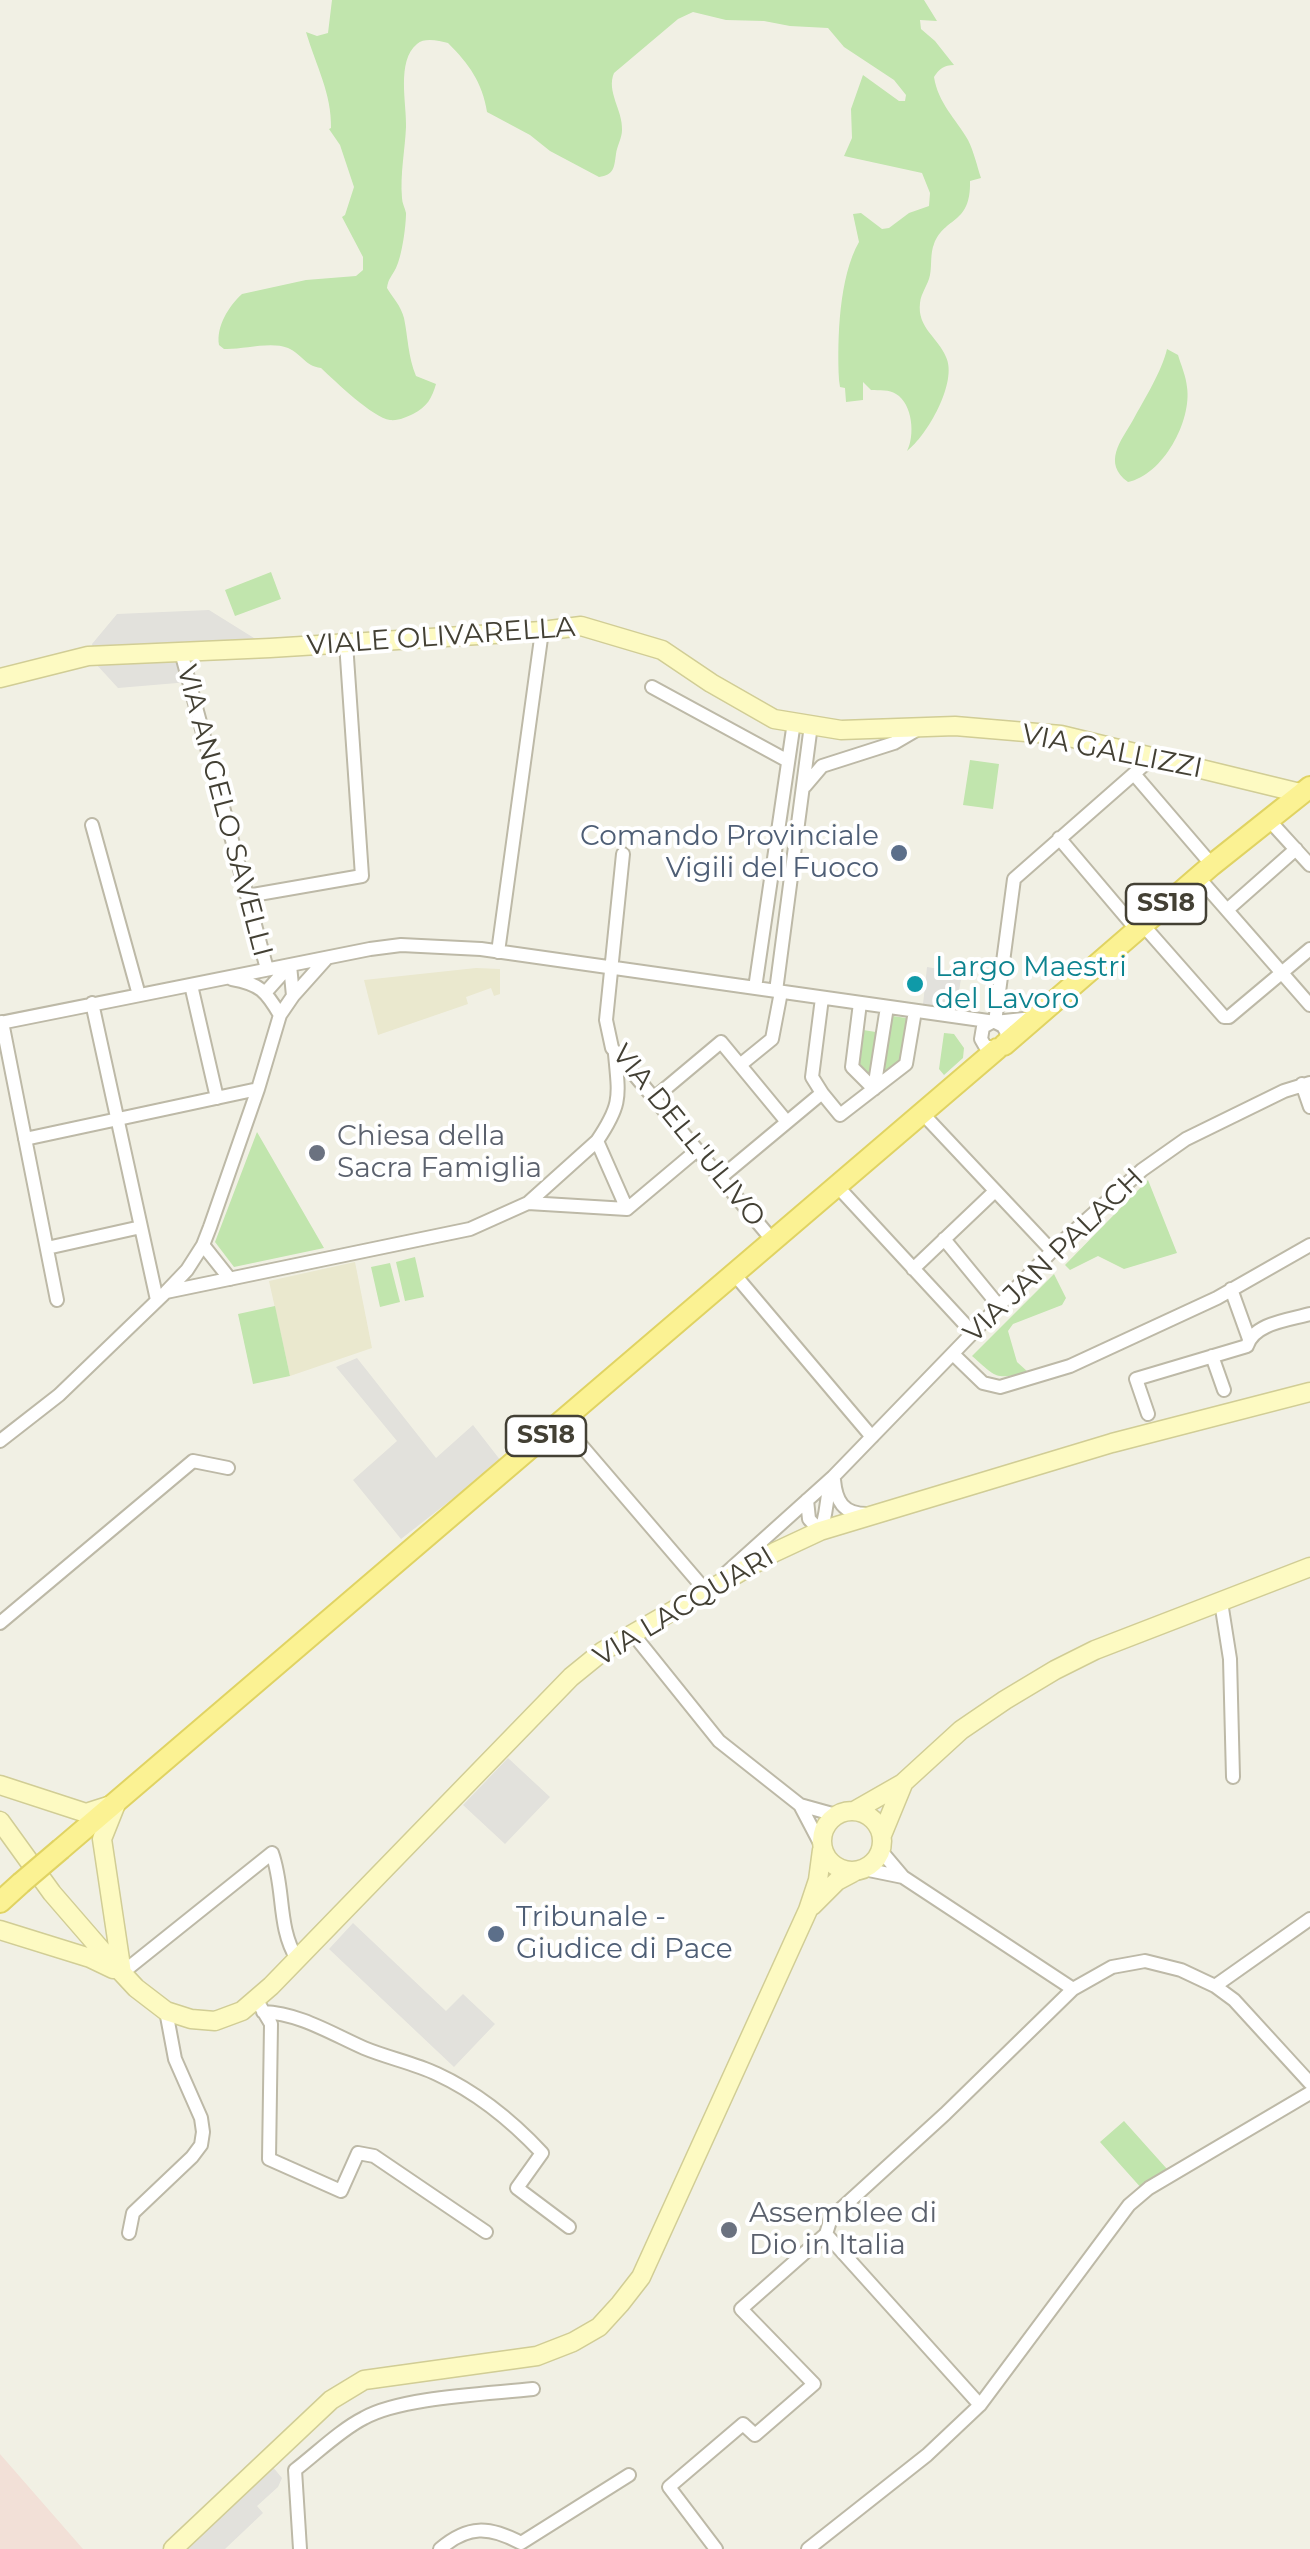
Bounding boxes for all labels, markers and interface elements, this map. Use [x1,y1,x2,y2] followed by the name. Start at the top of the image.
[306,611,576,663] street label: VIALE OLIVARELLA
[169,661,279,961] street label: VIA ANGELO SAVELLI
[1019,718,1205,786] street label: VIA GALLIZZI
[580,820,879,886] place label: Comando Provinciale Vigili del Fuoco
[888,842,910,864] marker: Comando Provinciale Vigili del Fuoco
[1126,884,1206,924] road number: SS18
[935,951,1127,1017] place label: Largo Maestri del Lavoro
[904,973,926,995] marker: Largo Maestri del Lavoro
[604,1038,772,1234] street label: VIA DELL'ULIVO
[337,1120,542,1186] place label: Chiesa della Sacra Famiglia
[306,1142,328,1164] marker: Chiesa della Sacra Famiglia
[957,1162,1151,1350] street label: VIA JAN PALACH
[506,1416,586,1456] road number: SS18
[588,1540,780,1674] street label: VIA LACQUARI
[516,1901,733,1967] place label: Tribunale - Giudice di Pace
[485,1923,507,1945] marker: Tribunale - Giudice di Pace
[749,2197,937,2263] place label: Assemblee di Dio in Italia
[718,2219,740,2241] marker: Assemblee di Dio in Italia

